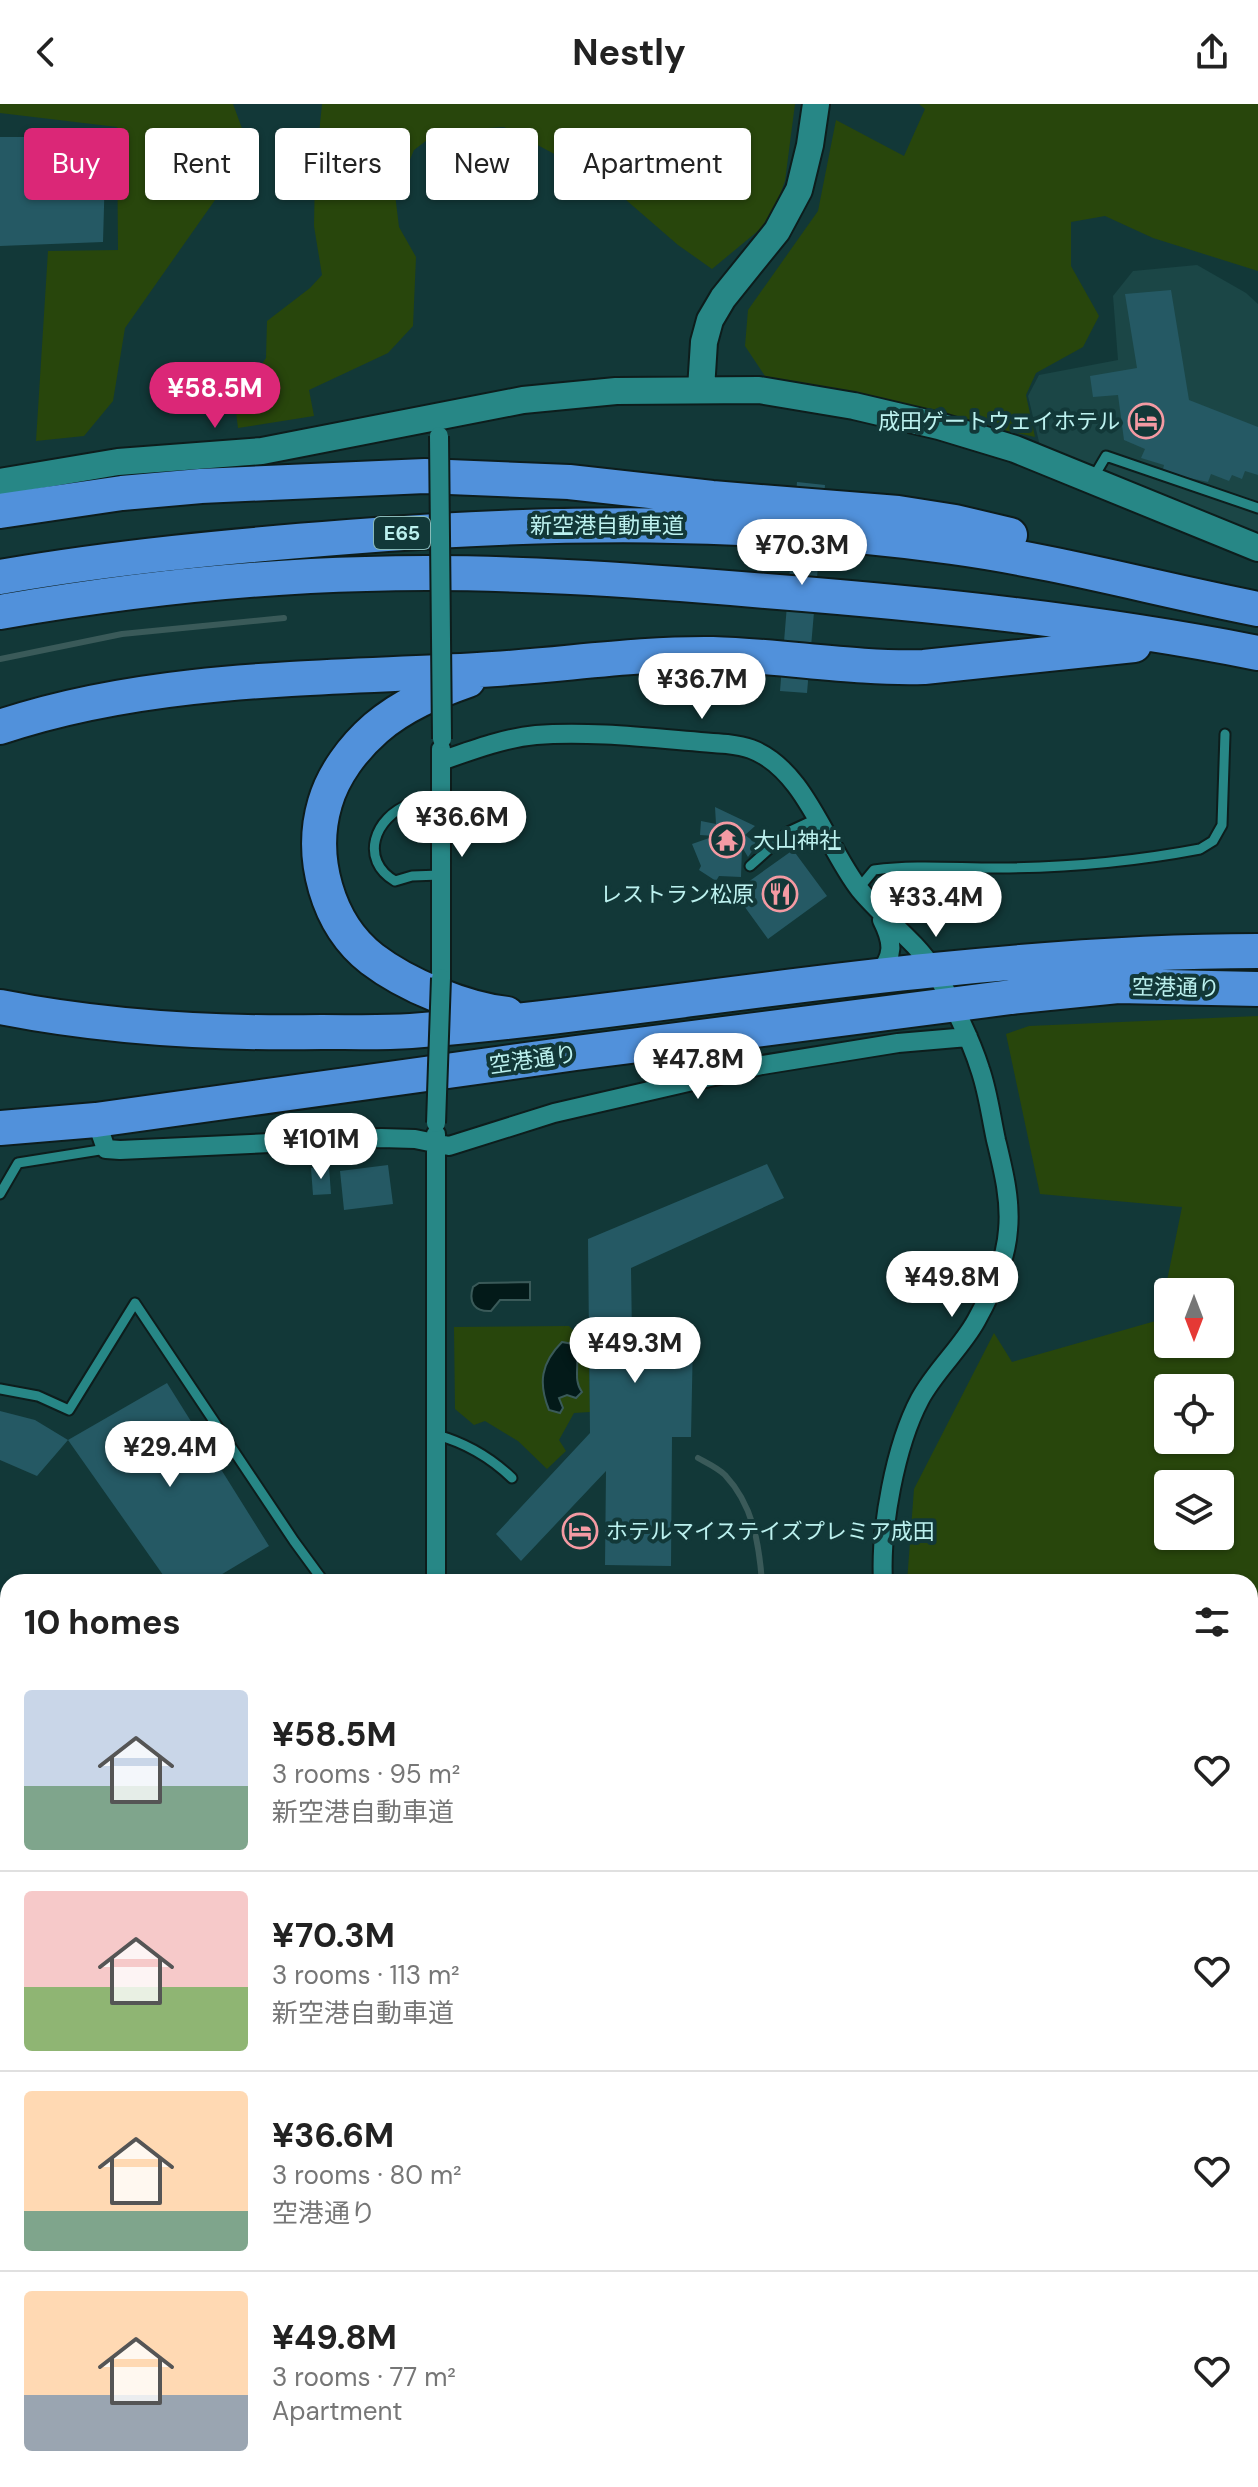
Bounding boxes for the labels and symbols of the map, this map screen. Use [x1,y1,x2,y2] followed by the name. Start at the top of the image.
[150,362,280,430] pin: ¥58.5M
[1127,402,1165,440] hotel icon: 成田ゲートウェイホテル
[878,407,1120,436] place label: 成田ゲートウェイホテル
[530,511,684,540] street label: 新空港自動車道
[374,517,430,549] road number: E65
[737,519,867,587] pin: ¥70.3M
[637,653,767,721] pin: ¥36.7M
[397,791,527,859] pin: ¥36.6M
[708,821,746,859] temple icon: 大山神社
[753,826,841,855] place label: 大山神社
[871,871,1001,939] pin: ¥33.4M
[761,875,799,913] restaurant icon: レストラン松原
[600,880,754,909] place label: レストラン松原
[1132,972,1220,1003] street label: 空港通り
[633,1033,763,1101] pin: ¥47.8M
[487,1039,579,1080] street label: 空港通り
[265,1113,377,1181] pin: ¥101M
[887,1251,1017,1319] pin: ¥49.8M
[1154,1278,1234,1358] north arrow
[570,1317,700,1385] pin: ¥49.3M
[105,1421,235,1489] pin: ¥29.4M
[561,1512,599,1550] hotel icon: ホテルマイステイズプレミア成田
[606,1517,935,1546] place label: ホテルマイステイズプレミア成田

